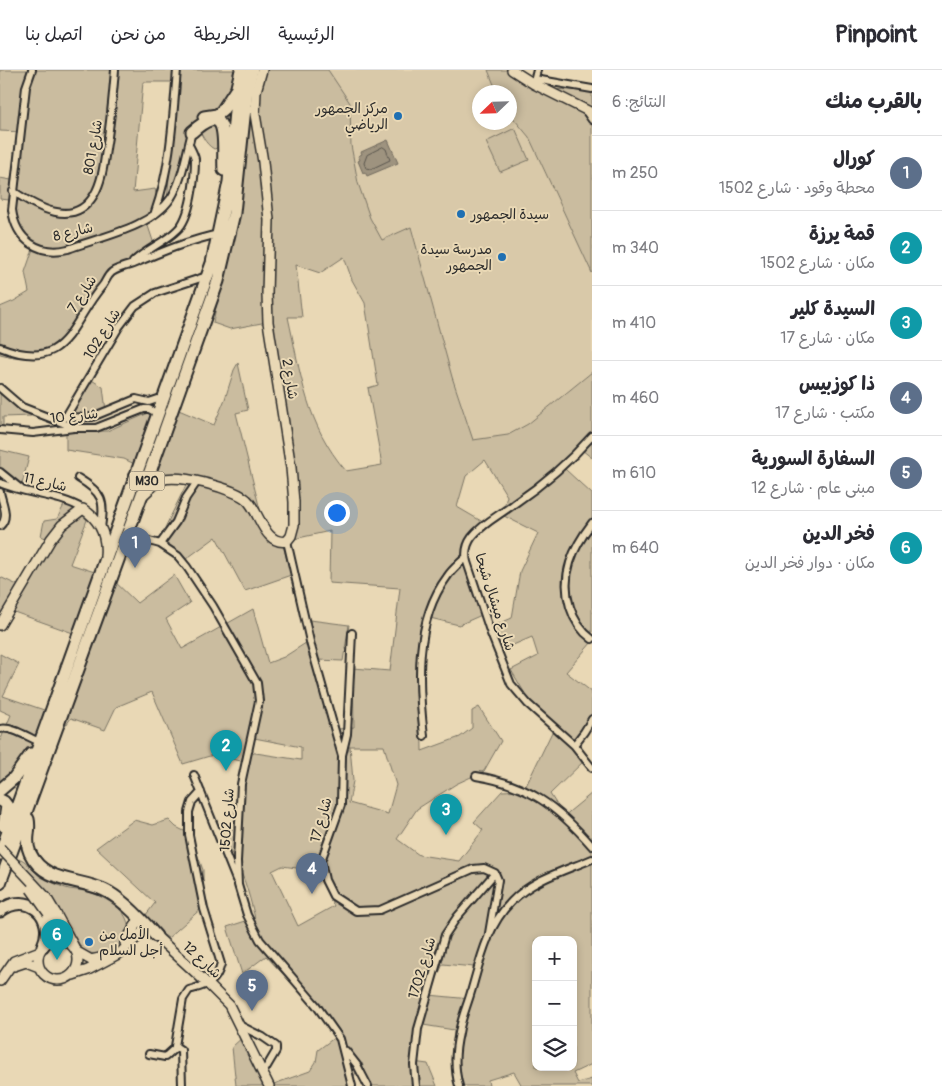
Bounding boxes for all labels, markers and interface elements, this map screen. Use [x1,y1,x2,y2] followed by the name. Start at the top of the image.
[835,20,917,49] text: Pinpoint
[25,23,83,46] text: اتصل بنا
[111,23,166,46] text: من نحن
[194,23,250,46] text: الخريطة
[278,23,335,46] text: الرئيسية
[472,85,517,130] north arrow
[825,88,922,115] text: بالقرب منك
[612,92,666,112] text: النتائج: 6
[315,100,388,137] place label: مركز الجمهور الرياضي
[392,110,404,122] marker: مركز الجمهور الرياضي
[80,118,107,176] street label: شارع 801
[833,147,875,171] text: كورال
[612,163,658,183] text: 250 m
[903,163,909,183] text: 1
[719,178,875,198] text: محطة وقود · شارع 1502
[470,206,549,224] place label: سيدة الجمهور
[455,208,467,220] marker: سيدة الجمهور
[51,219,95,246] street label: شارع 8
[809,222,875,246] text: قمة يرزة
[612,238,659,258] text: 340 m
[902,238,910,258] text: 2
[420,241,492,275] place label: مدرسة سيدة الجمهور
[496,251,508,263] marker: مدرسة سيدة الجمهور
[760,253,875,273] text: مكان · شارع 1502
[64,272,101,316] street label: شارع 7
[791,297,875,321] text: السيدة كلير
[80,306,125,363] street label: شارع 102
[612,313,656,333] text: 410 m
[902,313,910,333] text: 3
[780,328,875,348] text: مكان · شارع 17
[277,357,302,401] street label: شارع 2
[799,372,875,396] text: ذا كوزبيس
[612,388,659,408] text: 460 m
[901,388,911,408] text: 4
[775,403,875,423] text: مكتب · شارع 17
[49,405,99,428] street label: شارع 10
[751,447,875,471] text: السفارة السورية
[612,463,656,483] text: 610 m
[902,463,910,483] text: 5
[21,469,68,496] street label: شارع 11
[130,472,164,491] road number: M30
[751,478,875,498] text: مبنى عام · شارع 12
[324,500,350,526] your location
[803,522,875,546] text: فخر الدين
[119,527,151,568] pin: 1
[612,538,659,558] text: 640 m
[901,538,911,558] text: 6
[470,551,519,653] street label: شارع ميشال شيحا
[745,553,875,573] text: مكان · دوار فخر الدين
[210,730,242,771] pin: 2
[216,788,239,852] street label: شارع 1502
[430,794,462,835] pin: 3
[306,795,337,845] street label: شارع 17
[296,853,328,894] pin: 4
[41,919,73,960] pin: 6
[99,925,163,961] place label: الأمل من أجل السلام
[405,935,440,1001] street label: شارع 1702
[83,936,95,948] marker: الأمل من أجل السلام
[532,936,577,1071] map controls
[532,936,577,981] button: +
[178,938,225,983] street label: شارع 12
[236,970,268,1011] pin: 5
[532,981,577,1026] button: −
[532,1026,577,1071] button: layers

